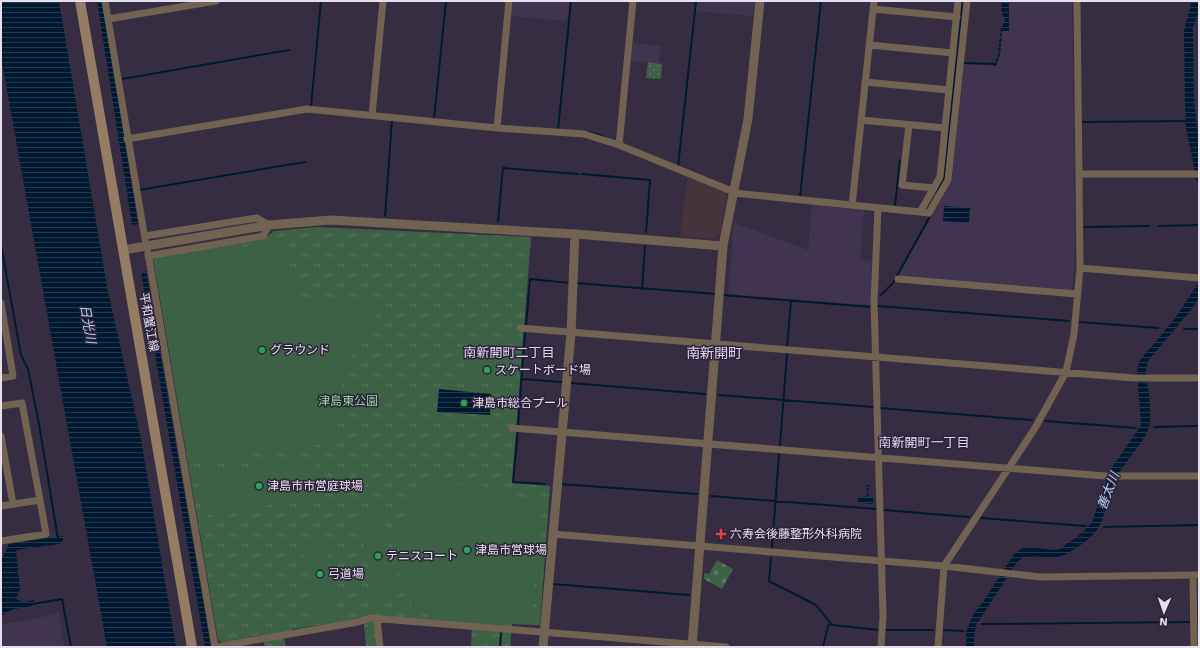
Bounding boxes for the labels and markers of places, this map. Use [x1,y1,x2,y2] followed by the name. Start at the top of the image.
[270,343,330,357] place label: グラウンド
[257,345,267,355] marker: グラウンド
[495,363,591,377] place label: スケートボード場
[482,365,492,375] marker: スケートボード場
[472,396,568,410] place label: 津島市総合プール
[459,398,469,408] marker: 津島市総合プール
[267,479,363,493] place label: 津島市市営庭球場
[254,481,264,491] marker: 津島市市営庭球場
[730,527,862,541] place label: 六寿会後藤整形外科病院
[715,528,727,540] marker: 六寿会後藤整形外科病院
[475,543,547,557] place label: 津島市営球場
[462,545,472,555] marker: 津島市営球場
[386,549,458,563] place label: テニスコート
[373,551,383,561] marker: テニスコート
[328,567,364,581] place label: 弓道場
[315,569,325,579] marker: 弓道場

